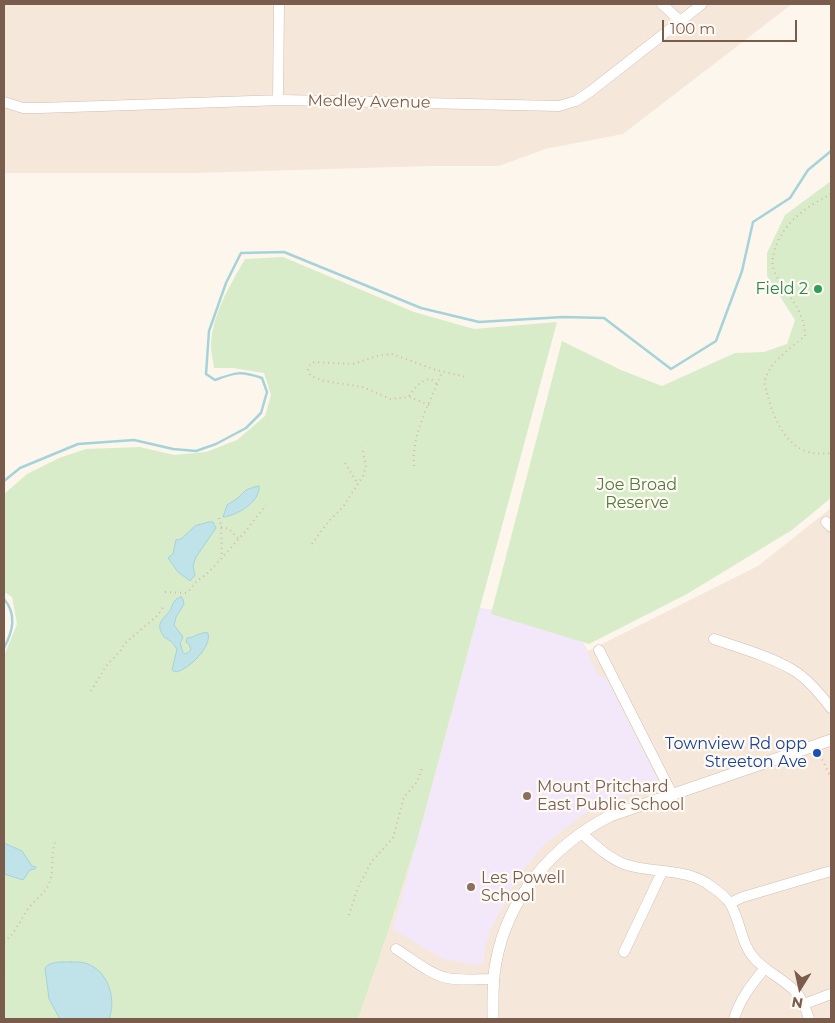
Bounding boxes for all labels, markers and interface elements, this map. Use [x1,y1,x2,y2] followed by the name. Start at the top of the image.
[665,10,800,42] scale bar
[670,19,715,38] text: 100 m
[307,91,431,113] street label: Medley Avenue
[755,279,808,299] place label: Field 2
[812,283,824,295] marker: Field 2
[597,475,677,513] park label: Joe Broad Reserve
[665,734,807,772] place label: Townview Rd opp Streeton Ave
[811,747,823,759] marker: Townview Rd opp Streeton Ave
[537,777,684,815] place label: Mount Pritchard East Public School
[521,790,533,802] marker: Mount Pritchard East Public School
[481,868,565,906] place label: Les Powell School
[465,881,477,893] marker: Les Powell School
[775,963,825,1013] north arrow
[790,993,805,1013] text: N

